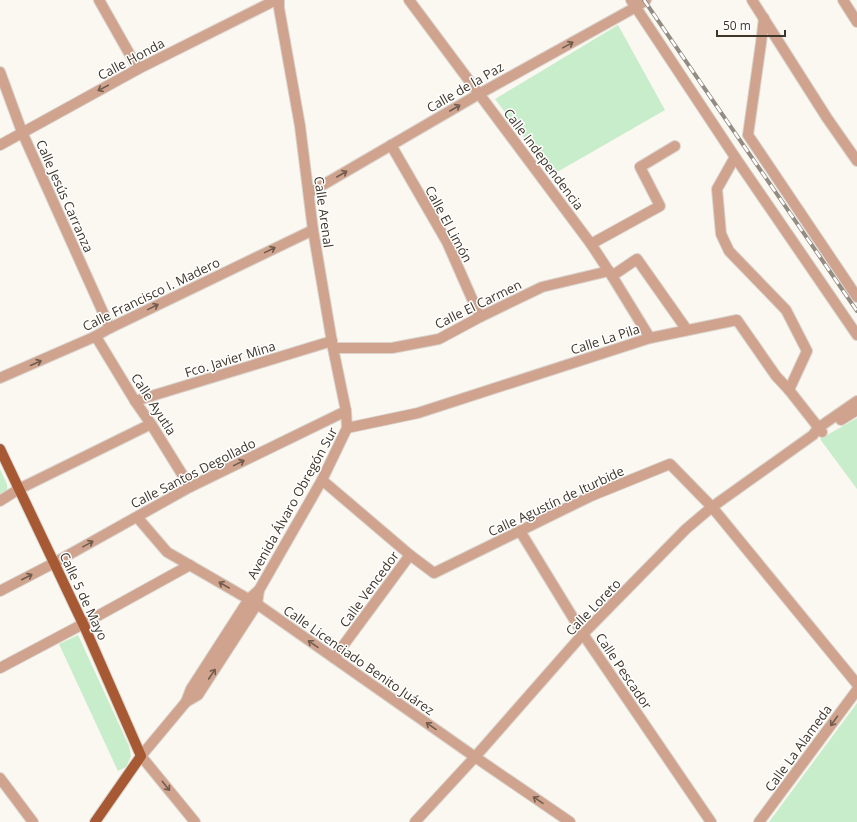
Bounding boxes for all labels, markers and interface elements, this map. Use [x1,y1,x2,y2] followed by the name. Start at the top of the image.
[717,12,785,38] scale bar
[723,17,751,34] text: 50 m
[94,34,168,84] street label: Calle Honda
[562,40,574,48] one-way arrow
[423,58,507,116] street label: Calle de la Paz
[98,85,110,92] one-way arrow
[449,104,461,112] one-way arrow
[500,105,588,213] street label: Calle Independencia
[32,137,98,255] street label: Calle Jesús Carranza
[336,169,348,177] one-way arrow
[310,175,338,249] street label: Calle Arenal
[421,182,477,266] street label: Calle El Limón
[264,246,276,253] one-way arrow
[79,253,223,335] street label: Calle Francisco I. Madero
[432,275,524,333] street label: Calle El Carmen
[147,303,159,310] one-way arrow
[568,319,642,359] street label: Calle La Pila
[182,337,278,381] street label: Fco. Javier Mina
[29,358,41,366] one-way arrow
[127,370,181,438] street label: Calle Ayutla
[243,423,342,582] street label: Avenida Álvaro Obregón Sur
[127,434,259,512] street label: Calle Santos Degollado
[233,459,245,466] one-way arrow
[485,462,627,540] street label: Calle Agustín de Iturbide
[82,540,94,548] one-way arrow
[335,547,403,631] street label: Calle Vencedor
[56,549,112,643] street label: Calle 5 de Mayo
[21,573,33,580] one-way arrow
[561,575,625,639] street label: Calle Loreto
[218,580,230,588] one-way arrow
[280,601,438,719] street label: Calle Licenciado Benito Juárez
[592,629,657,713] street label: Calle Pescador
[307,639,318,648] one-way arrow
[208,668,216,679] one-way arrow
[760,701,836,795] street label: Calle La Alameda
[830,715,838,726] one-way arrow
[425,722,436,730] one-way arrow
[161,781,170,792] one-way arrow
[532,796,543,804] one-way arrow

